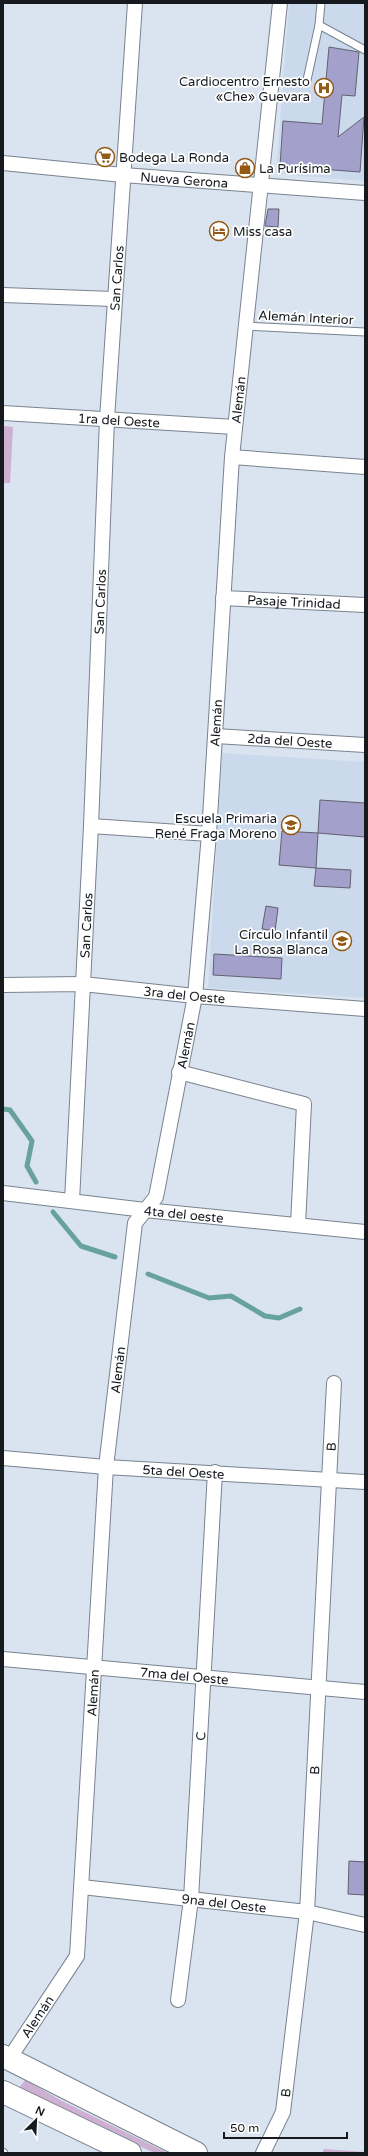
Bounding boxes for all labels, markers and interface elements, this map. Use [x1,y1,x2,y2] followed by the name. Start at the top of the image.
[179,74,310,105] place label: Cardiocentro Ernesto «Che» Guevara
[313,77,335,99] hospital icon: Cardiocentro Ernesto «Che» Guevara
[94,146,116,168] supermarket icon: Bodega La Ronda
[119,150,229,166] place label: Bodega La Ronda
[234,157,256,179] shop icon: La Purísima
[259,161,331,177] place label: La Purísima
[140,169,229,192] street label: Nueva Gerona
[208,220,230,242] hotel icon: Miss casa
[233,224,292,240] place label: Miss casa
[107,245,128,311] street label: San Carlos
[258,308,354,328] street label: Alemán Interior
[229,375,249,424] street label: Alemán
[77,411,160,431] street label: 1ra del Oeste
[92,569,110,635] street label: San Carlos
[247,592,341,613] street label: Pasaje Trinidad
[207,699,226,747] street label: Alemán
[247,731,333,752] street label: 2da del Oeste
[155,811,277,842] place label: Escuela Primaria René Fraga Moreno
[280,814,302,836] school or university icon: Escuela Primaria René Fraga Moreno
[77,892,97,958] street label: San Carlos
[234,927,328,958] place label: Círculo Infantil La Rosa Blanca
[331,930,353,952] school or university icon: Círculo Infantil La Rosa Blanca
[143,984,226,1007] street label: 3ra del Oeste
[174,1021,199,1070] street label: Alemán
[143,1203,224,1227] street label: 4ta del oeste
[108,1346,129,1395] street label: Alemán
[324,1442,340,1452] street label: B
[142,1462,225,1483] street label: 5ta del Oeste
[139,1665,229,1689] street label: 7ma del Oeste
[84,1669,103,1717] street label: Alemán
[193,1731,209,1741] street label: C
[307,1765,323,1775] street label: B
[181,1891,267,1916] street label: 9na del Oeste
[18,1993,58,2041] street label: Alemán
[278,2087,295,2098] street label: B
[16,2100,56,2140] north arrow
[33,2104,47,2119] text: N
[224,2114,347,2140] scale bar
[230,2121,259,2135] text: 50 m

